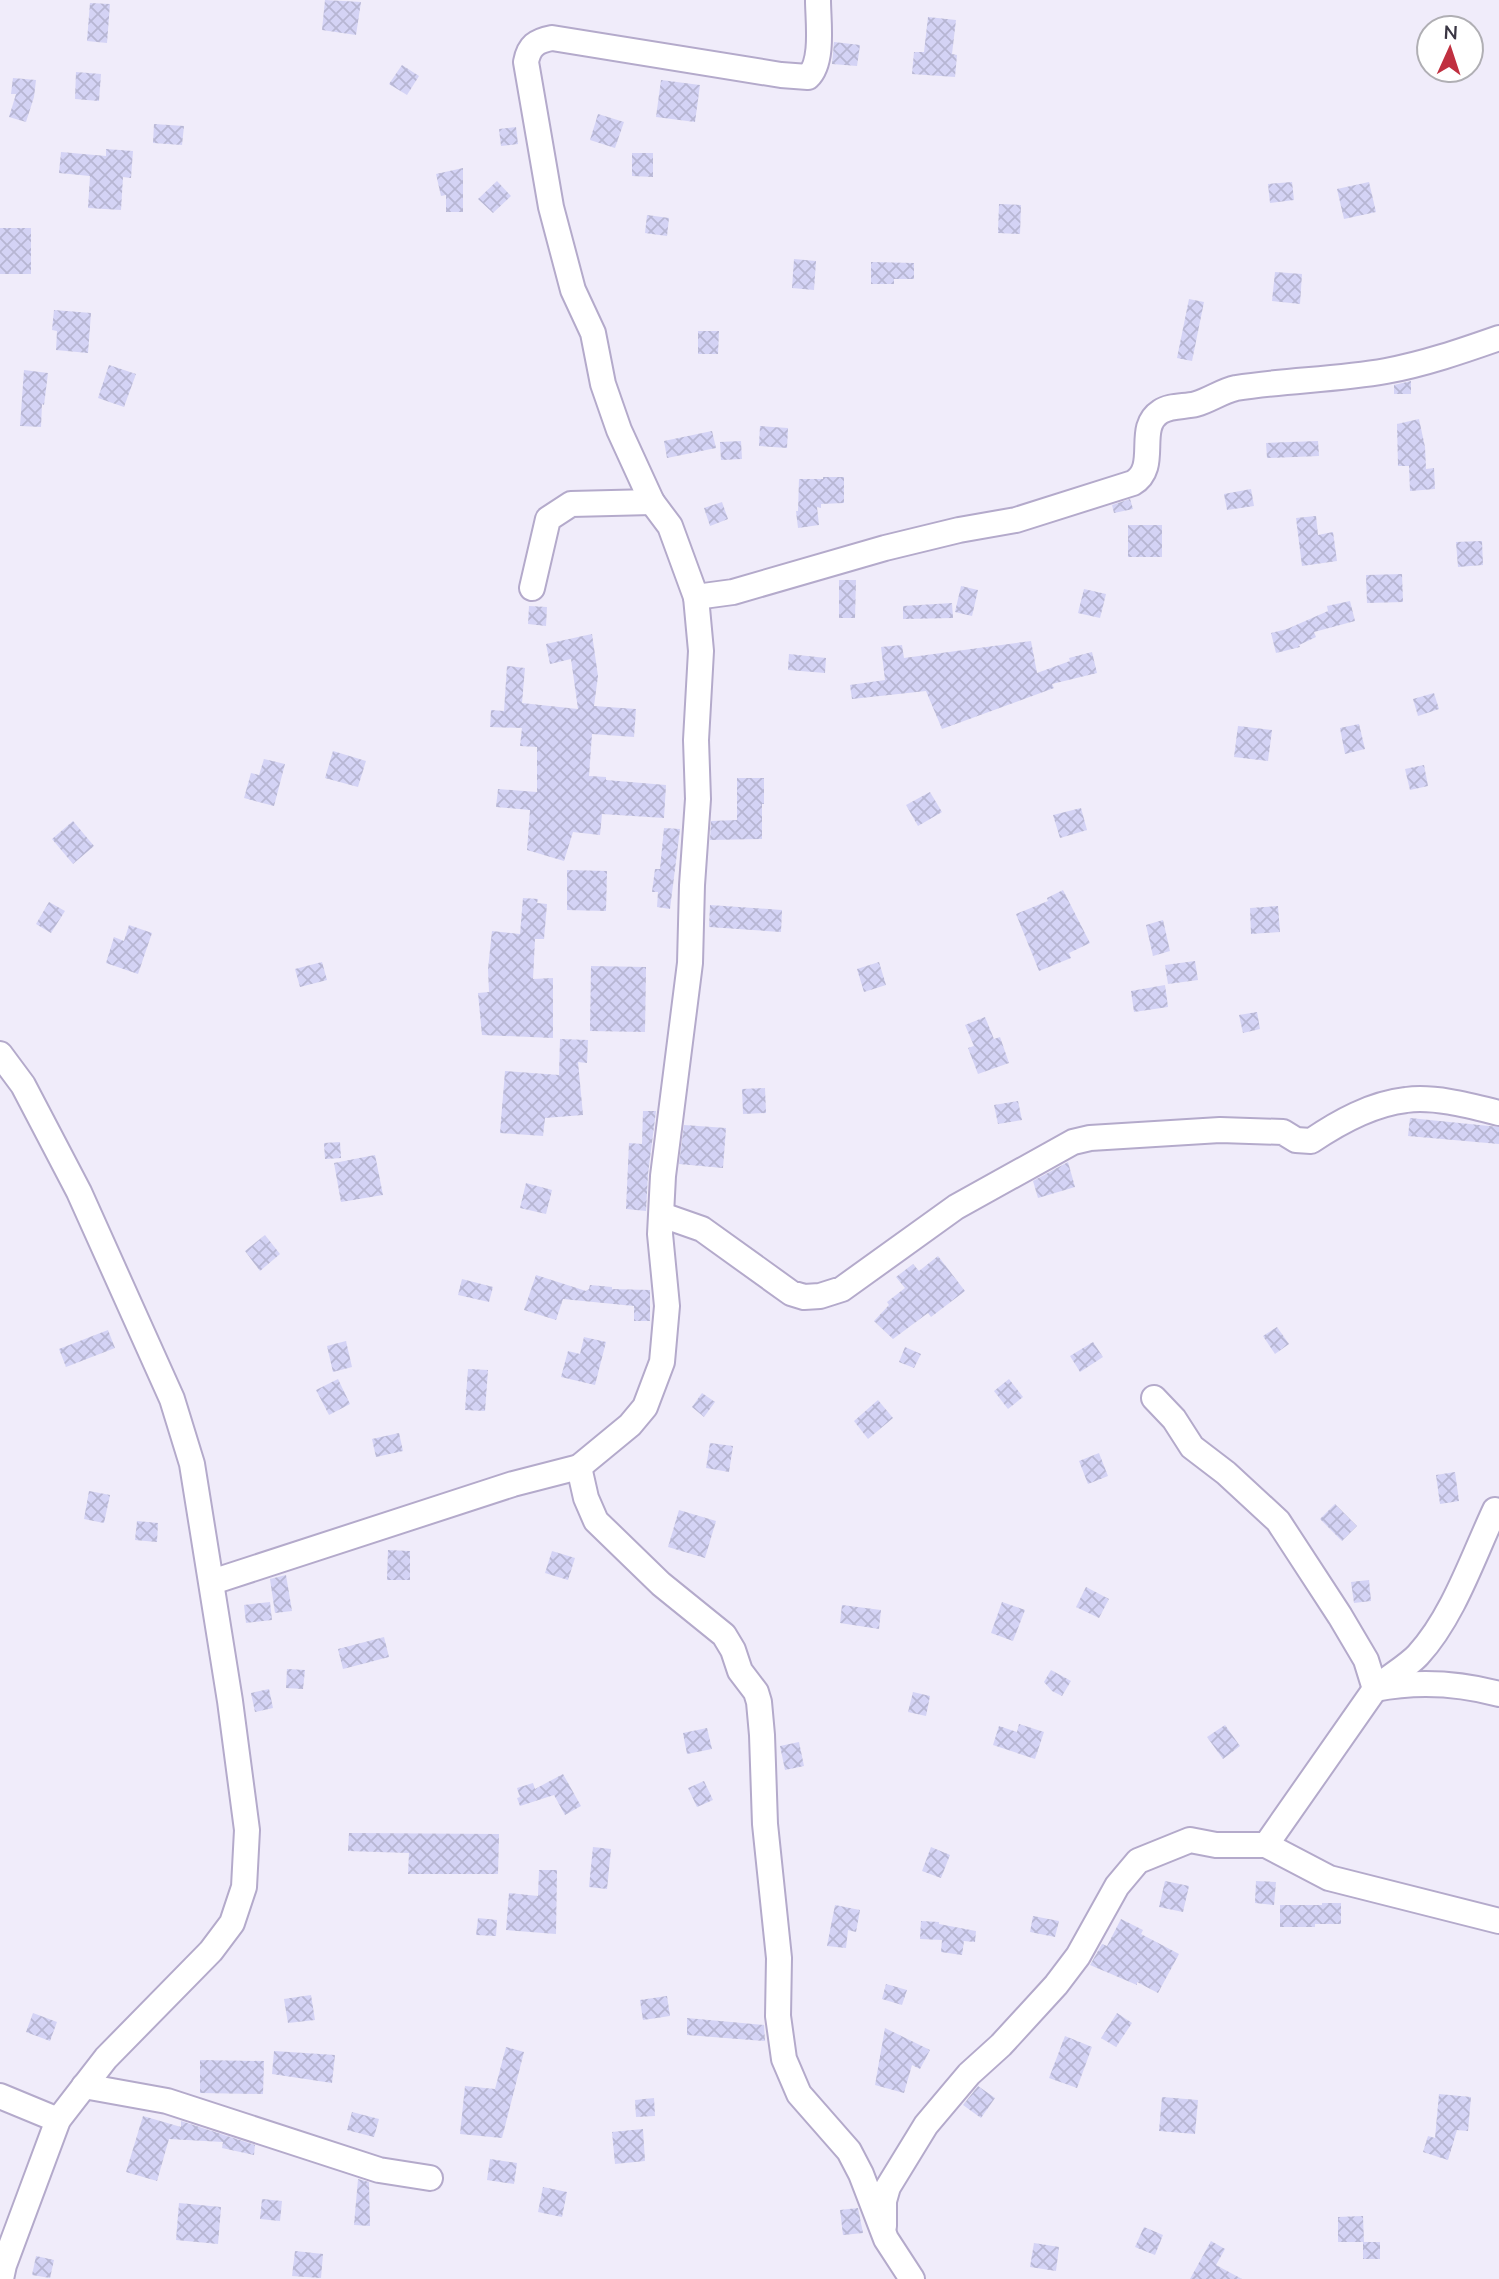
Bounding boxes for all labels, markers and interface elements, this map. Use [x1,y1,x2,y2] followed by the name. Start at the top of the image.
[1415,14,1485,84] north arrow
[1443,20,1459,44] text: N

